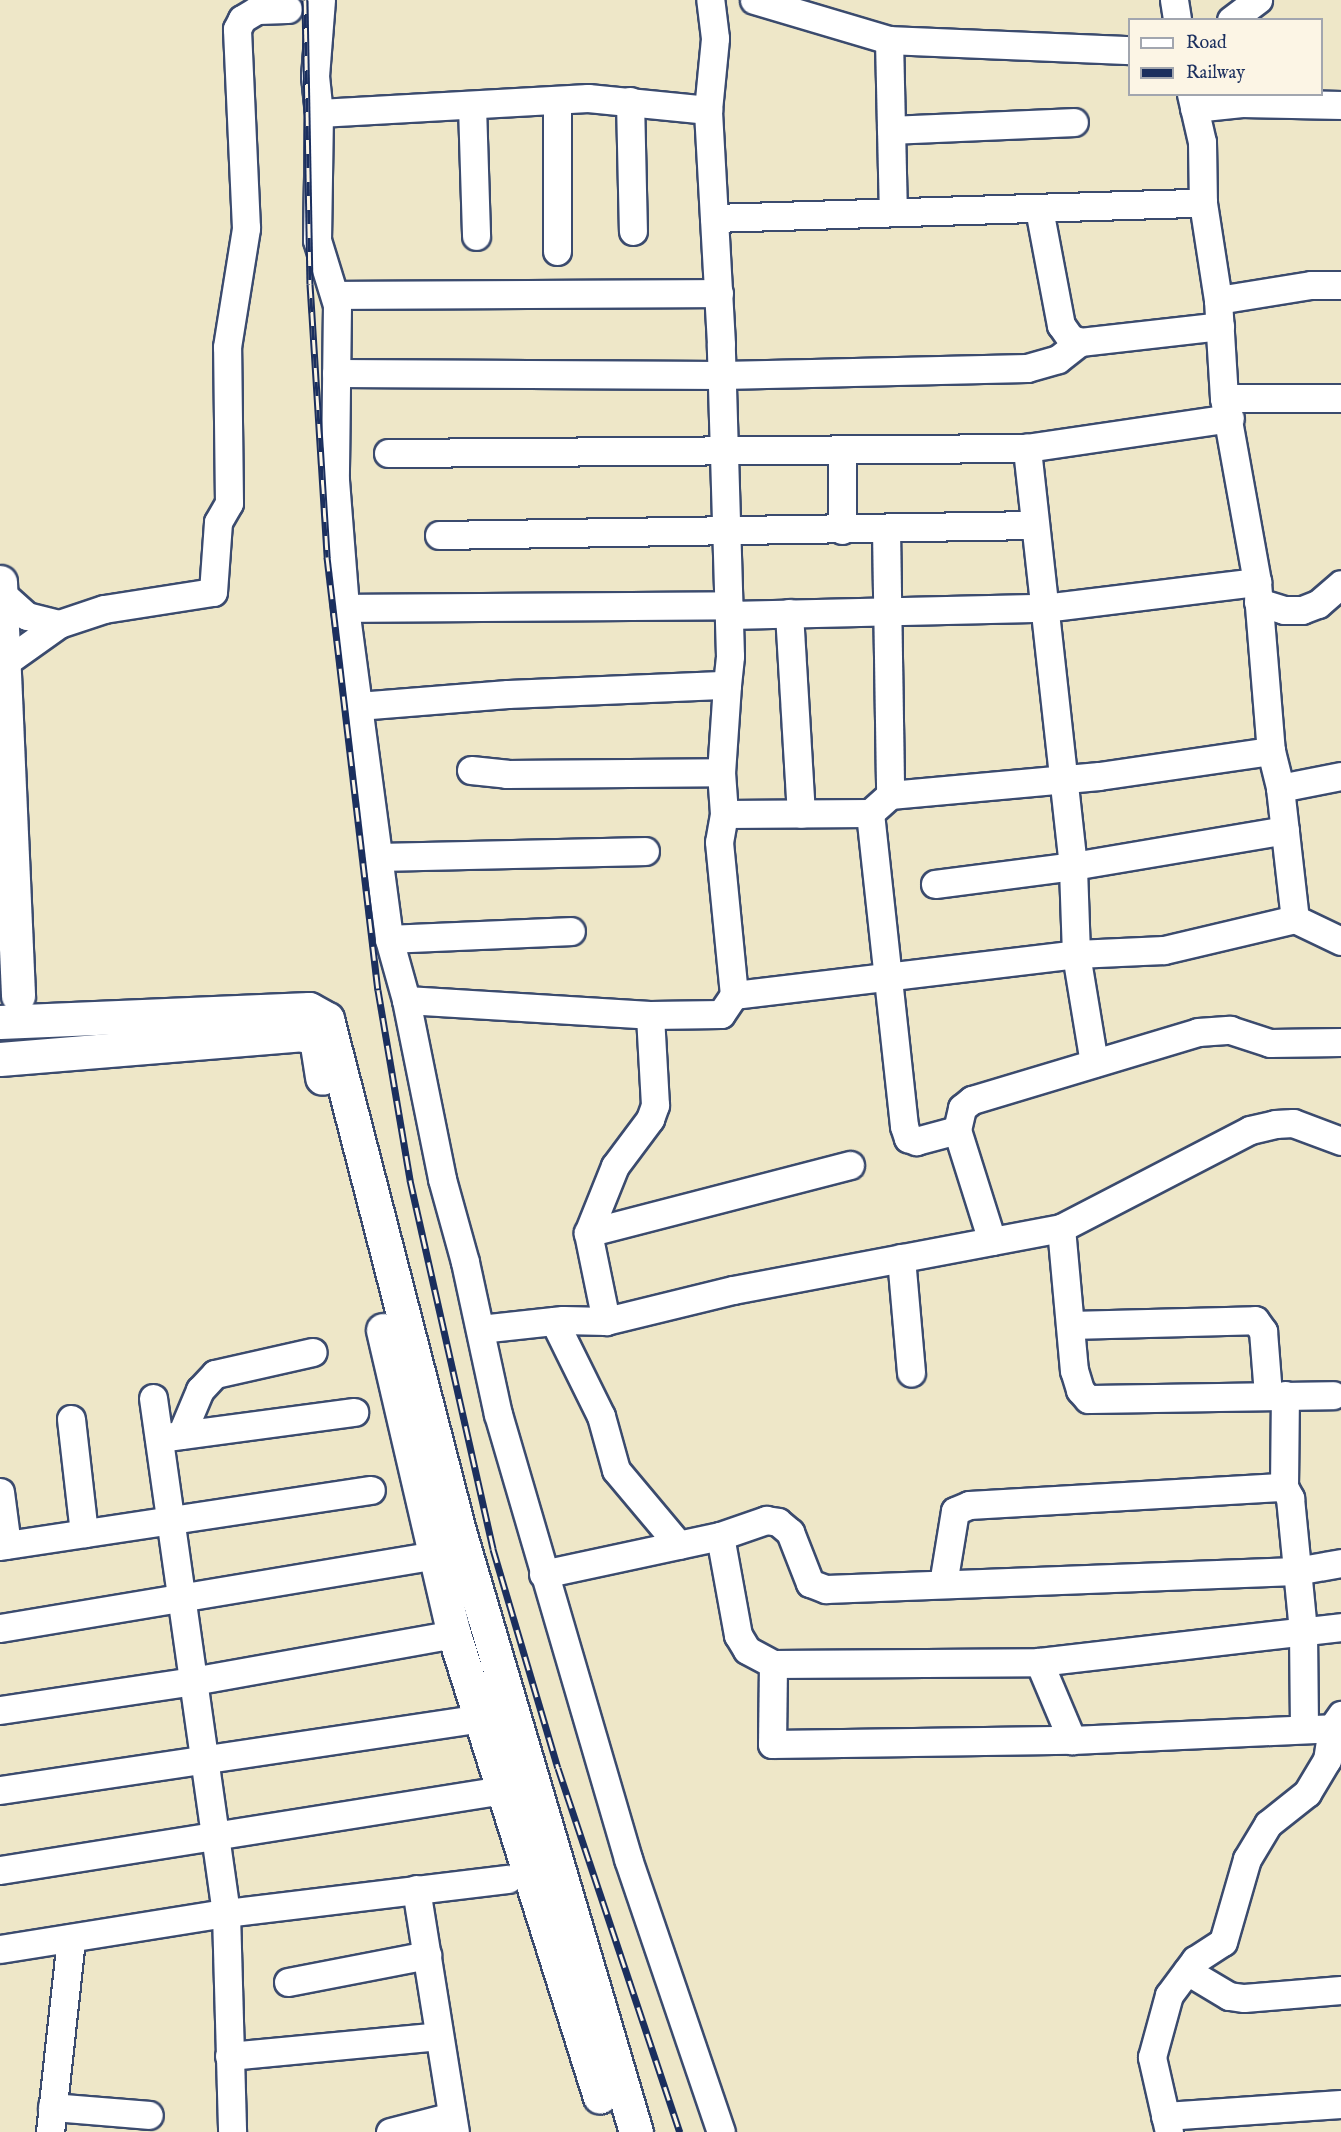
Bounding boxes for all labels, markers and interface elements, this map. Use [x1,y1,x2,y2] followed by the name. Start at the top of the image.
[1128,18,1323,96] legend
[1186,32,1227,55] text: Road
[1186,62,1245,85] text: Railway

